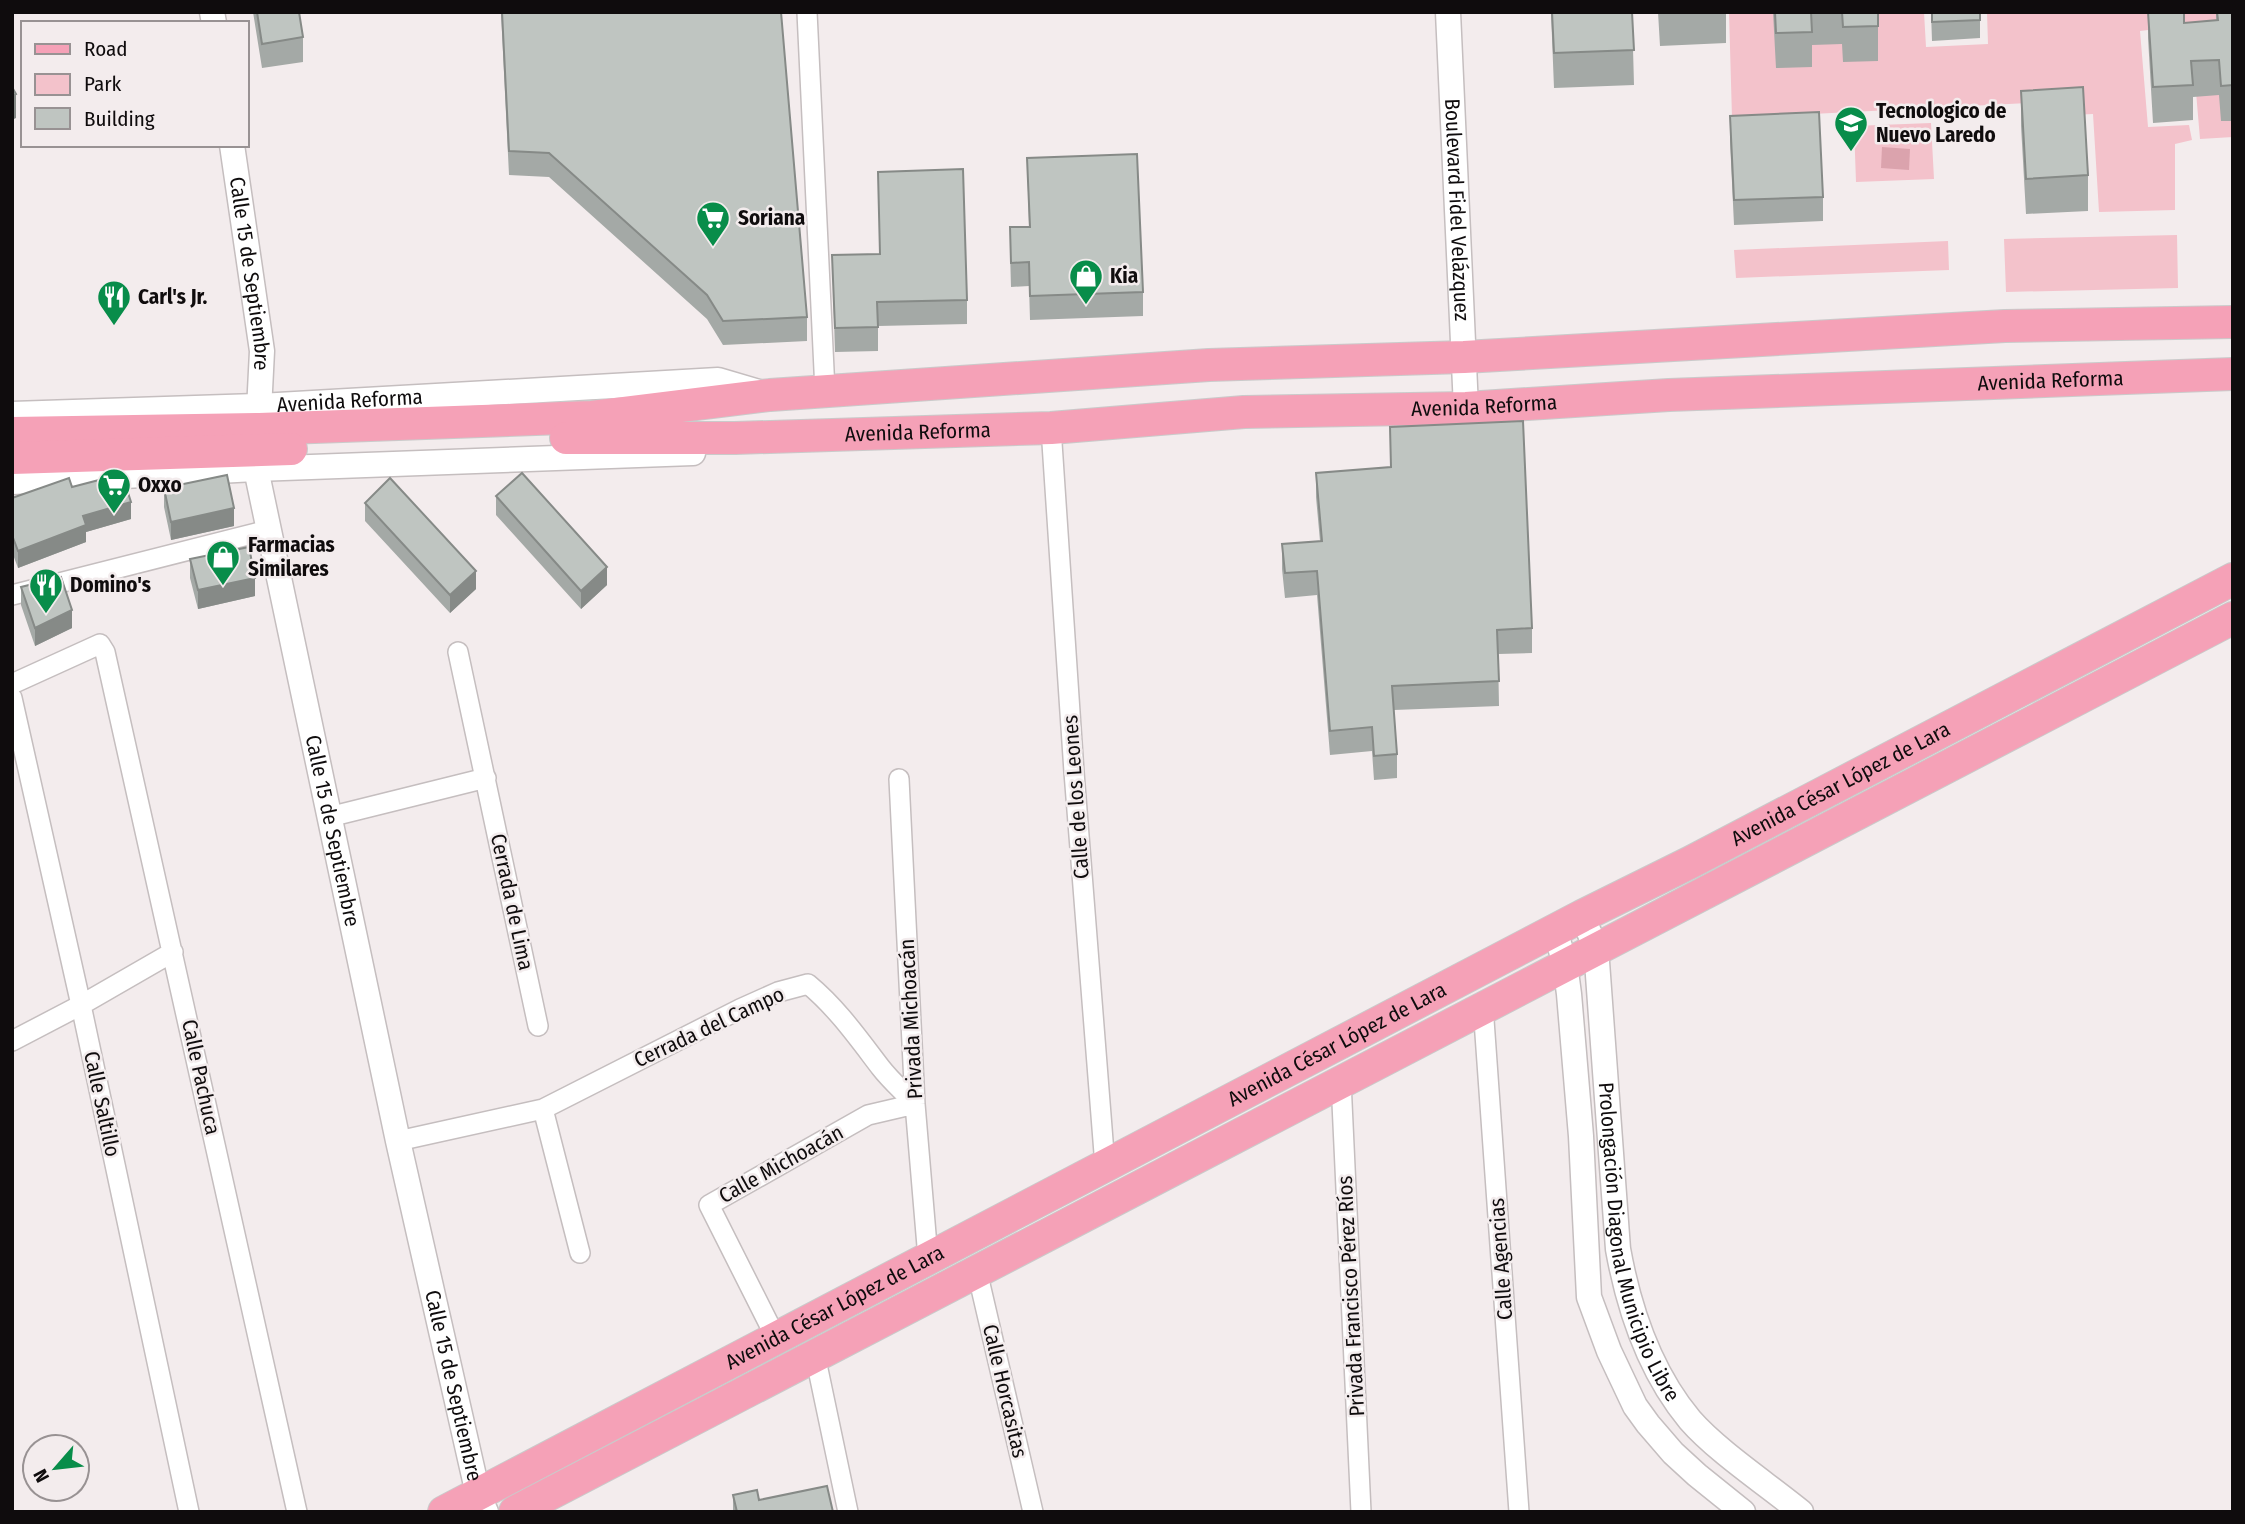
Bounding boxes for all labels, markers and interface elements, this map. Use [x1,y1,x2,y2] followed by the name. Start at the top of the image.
[21,21,248,147] legend
[84,36,128,62] text: Road
[84,71,122,97] text: Park
[1439,98,1475,322] street label: Boulevard Fidel Velázquez
[1876,98,2007,148] place label: Tecnologico de Nuevo Laredo
[1832,104,1870,153] school or university icon: Tecnologico de Nuevo Laredo
[84,106,155,132] text: Building
[224,175,275,371] street label: Calle 15 de Septiembre
[694,199,732,248] supermarket icon: Soriana
[738,205,805,231] place label: Soriana
[1067,257,1105,306] shop icon: Kia
[1110,263,1138,289] place label: Kia
[95,278,133,327] restaurant icon: Carl's Jr.
[138,284,207,310] place label: Carl's Jr.
[1977,365,2124,397] street label: Avenida Reforma
[276,384,423,418] street label: Avenida Reforma
[1411,389,1558,422] street label: Avenida Reforma
[844,417,991,448] street label: Avenida Reforma
[95,466,133,515] supermarket icon: Oxxo
[138,472,182,498] place label: Oxxo
[248,532,335,582] place label: Farmacias Similares
[204,538,242,587] shop icon: Farmacias Similares
[27,566,65,615] restaurant icon: Domino's
[70,572,151,598] place label: Domino's
[1057,714,1095,880] street label: Calle de los Leones
[1727,716,1954,852] street label: Avenida César López de Lara
[300,732,365,929] street label: Calle 15 de Septiembre
[485,831,539,973] street label: Cerrada de Lima
[894,938,928,1100] street label: Privada Michoacán
[1223,976,1451,1112] street label: Avenida César López de Lara
[630,981,788,1073] street label: Cerrada del Campo
[176,1017,226,1137] street label: Calle Pachuca
[78,1049,126,1159] street label: Calle Saltillo
[1593,1081,1685,1406] street label: Prolongación Diagonal Municipio Libre
[714,1119,848,1209] street label: Calle Michoacán
[1332,1175,1370,1417] street label: Privada Francisco Pérez Ríos
[1484,1197,1518,1321] street label: Calle Agencias
[721,1239,948,1375] street label: Avenida César López de Lara
[419,1288,488,1484] street label: Calle 15 de Septiembre
[977,1322,1033,1460] street label: Calle Horcasitas
[21,1433,91,1503] north arrow
[29,1465,54,1486] text: N

